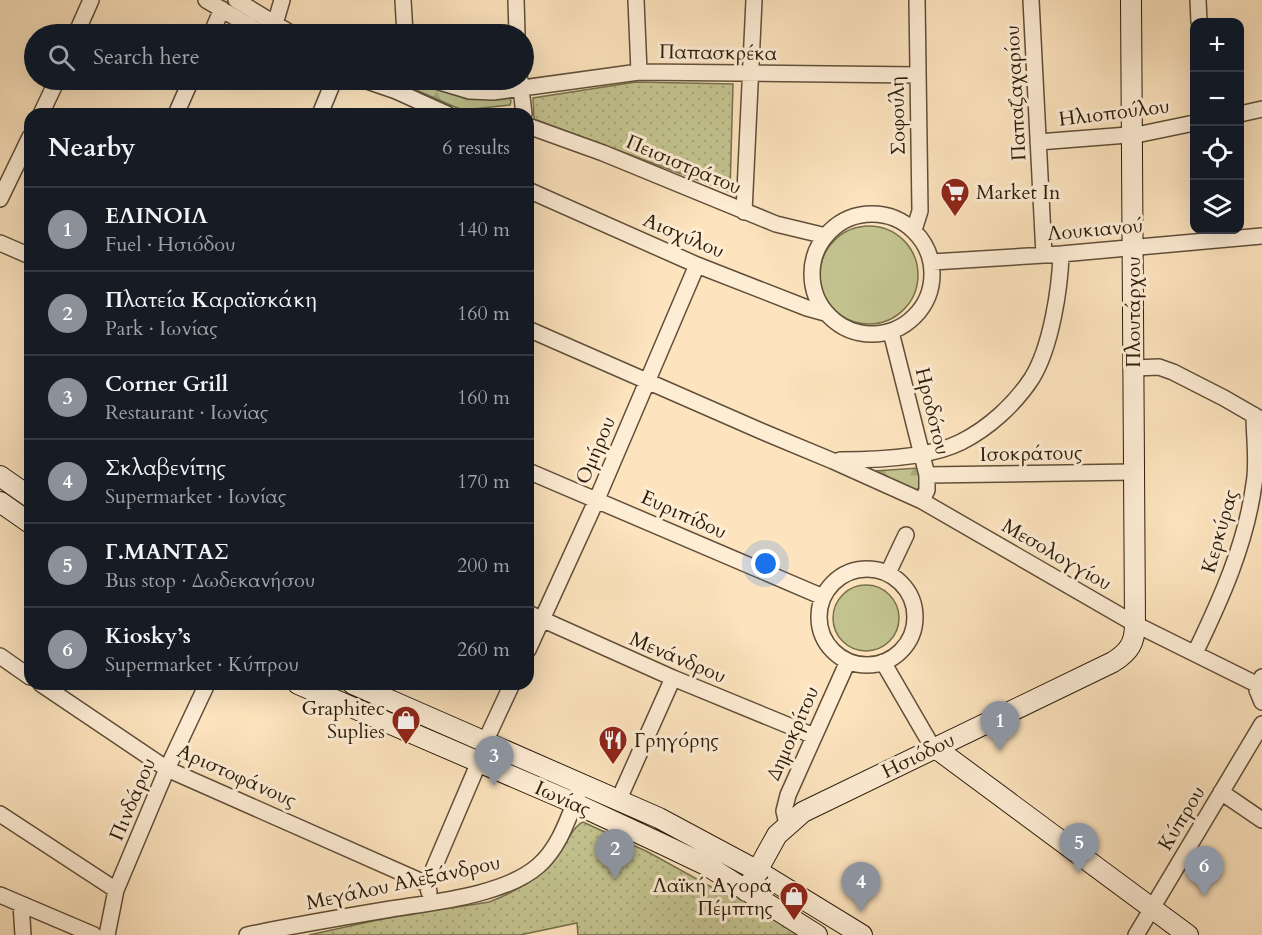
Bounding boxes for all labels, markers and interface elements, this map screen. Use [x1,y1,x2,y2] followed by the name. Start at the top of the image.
[1190,18,1244,234] map controls
[1190,18,1244,72] button: +
[24,24,534,90] search box
[998,25,1033,161] street label: Παπαζαχαρίου
[659,38,777,67] street label: Παπασκρέκα
[45,41,78,74] icon: search
[93,42,200,72] text: Search here
[1190,72,1244,126] button: −
[883,76,912,156] street label: Σοφούλη
[1057,92,1171,133] street label: Ηλιοπούλου
[1190,126,1244,180] button: locate
[622,128,746,201] street label: Πεισιστράτου
[48,130,136,165] text: Nearby
[442,134,510,161] text: 6 results
[939,176,971,218] supermarket icon: Market In
[976,179,1061,206] place label: Market In
[1190,180,1244,234] button: layers
[105,201,208,231] text: ΕΛΙΝΟΙΛ
[639,206,729,265] street label: Αισχύλου
[1046,212,1144,247] street label: Λουκιανού
[62,216,73,243] text: 1
[457,216,510,243] text: 140 m
[105,231,236,258] text: Fuel · Ησιόδου
[1120,256,1147,368] street label: Πλουτάρχου
[105,285,317,315] text: Πλατεία Καραϊσκάκη
[62,300,73,327] text: 2
[457,300,510,327] text: 160 m
[105,315,218,342] text: Park · Ιωνίας
[909,365,956,458] street label: Ηροδότου
[105,369,228,399] text: Corner Grill
[62,384,73,411] text: 3
[457,384,510,411] text: 160 m
[105,399,268,426] text: Restaurant · Ιωνίας
[569,412,622,488] street label: Ομήρου
[979,439,1083,468] street label: Ισοκράτους
[105,453,226,483] text: Σκλαβενίτης
[62,468,73,495] text: 4
[457,468,510,495] text: 170 m
[105,483,286,510] text: Supermarket · Ιωνίας
[637,484,731,545] street label: Ευριπίδου
[1195,486,1244,576] street label: Κερκύρας
[997,512,1116,597] street label: Μεσολογγίου
[105,537,229,567] text: Γ.ΜΑΝΤΑΣ
[751,549,780,578] your location
[62,552,73,579] text: 5
[457,552,510,579] text: 200 m
[105,567,315,594] text: Bus stop · Δωδεκανήσου
[105,621,191,651] text: Kiosky’s
[625,625,730,690] street label: Μενάνδρου
[62,636,73,663] text: 6
[457,636,510,663] text: 260 m
[105,651,299,678] text: Supermarket · Κύπρου
[760,682,825,785] street label: Δημοκρίτου
[301,695,385,745] place label: Graphitec Suplies
[980,702,1020,751] pin: 1
[390,704,422,746] shop icon: Graphitec Suplies
[597,724,629,766] restaurant icon: Γρηγόρης
[877,726,959,785] street label: Ησιόδου
[634,727,719,754] place label: Γρηγόρης
[474,736,514,786] pin: 3
[173,737,301,814] street label: Αριστοφάνους
[103,754,162,845] street label: Πινδάρου
[531,774,595,823] street label: Ιωνίας
[1152,781,1211,856] street label: Κύπρου
[1060,824,1098,873] pin: 5
[596,830,634,879] pin: 2
[1184,846,1224,896] pin: 6
[304,849,503,916] street label: Μεγάλου Αλεξάνδρου
[842,862,880,912] pin: 4
[653,872,773,922] place label: Λαϊκή Αγορά Πέμπτης
[778,880,810,922] shop icon: Λαϊκή Αγορά Πέμπτης

